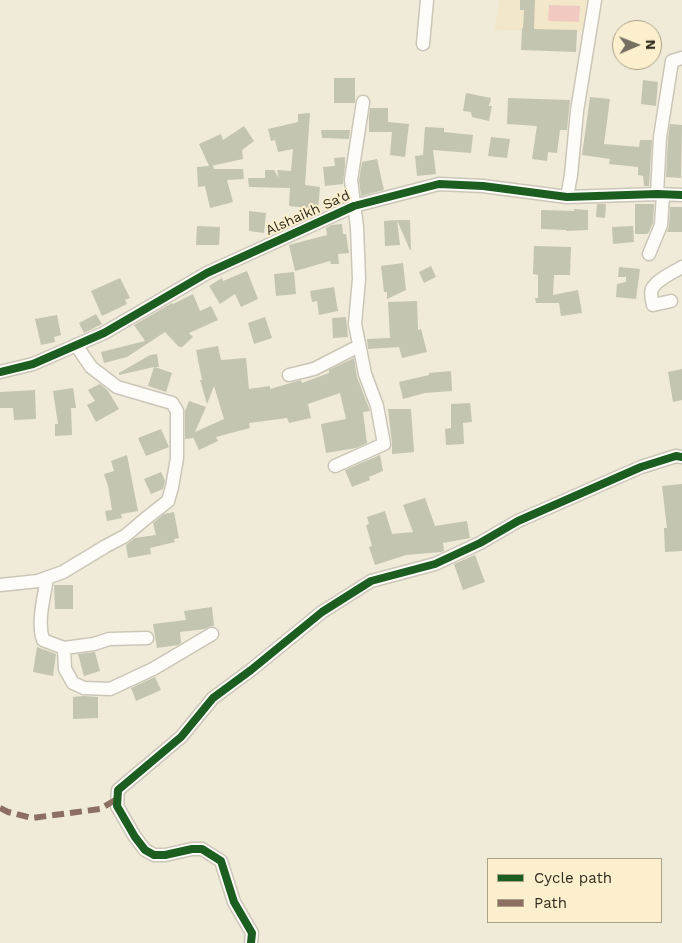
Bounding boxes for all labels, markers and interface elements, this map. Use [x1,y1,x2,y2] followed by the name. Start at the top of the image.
[612,20,662,70] north arrow
[643,39,659,50] text: N
[263,187,353,239] street label: Alshaikh Sa'd
[487,858,662,923] legend
[534,869,612,887] text: Cycle path
[534,894,567,912] text: Path

